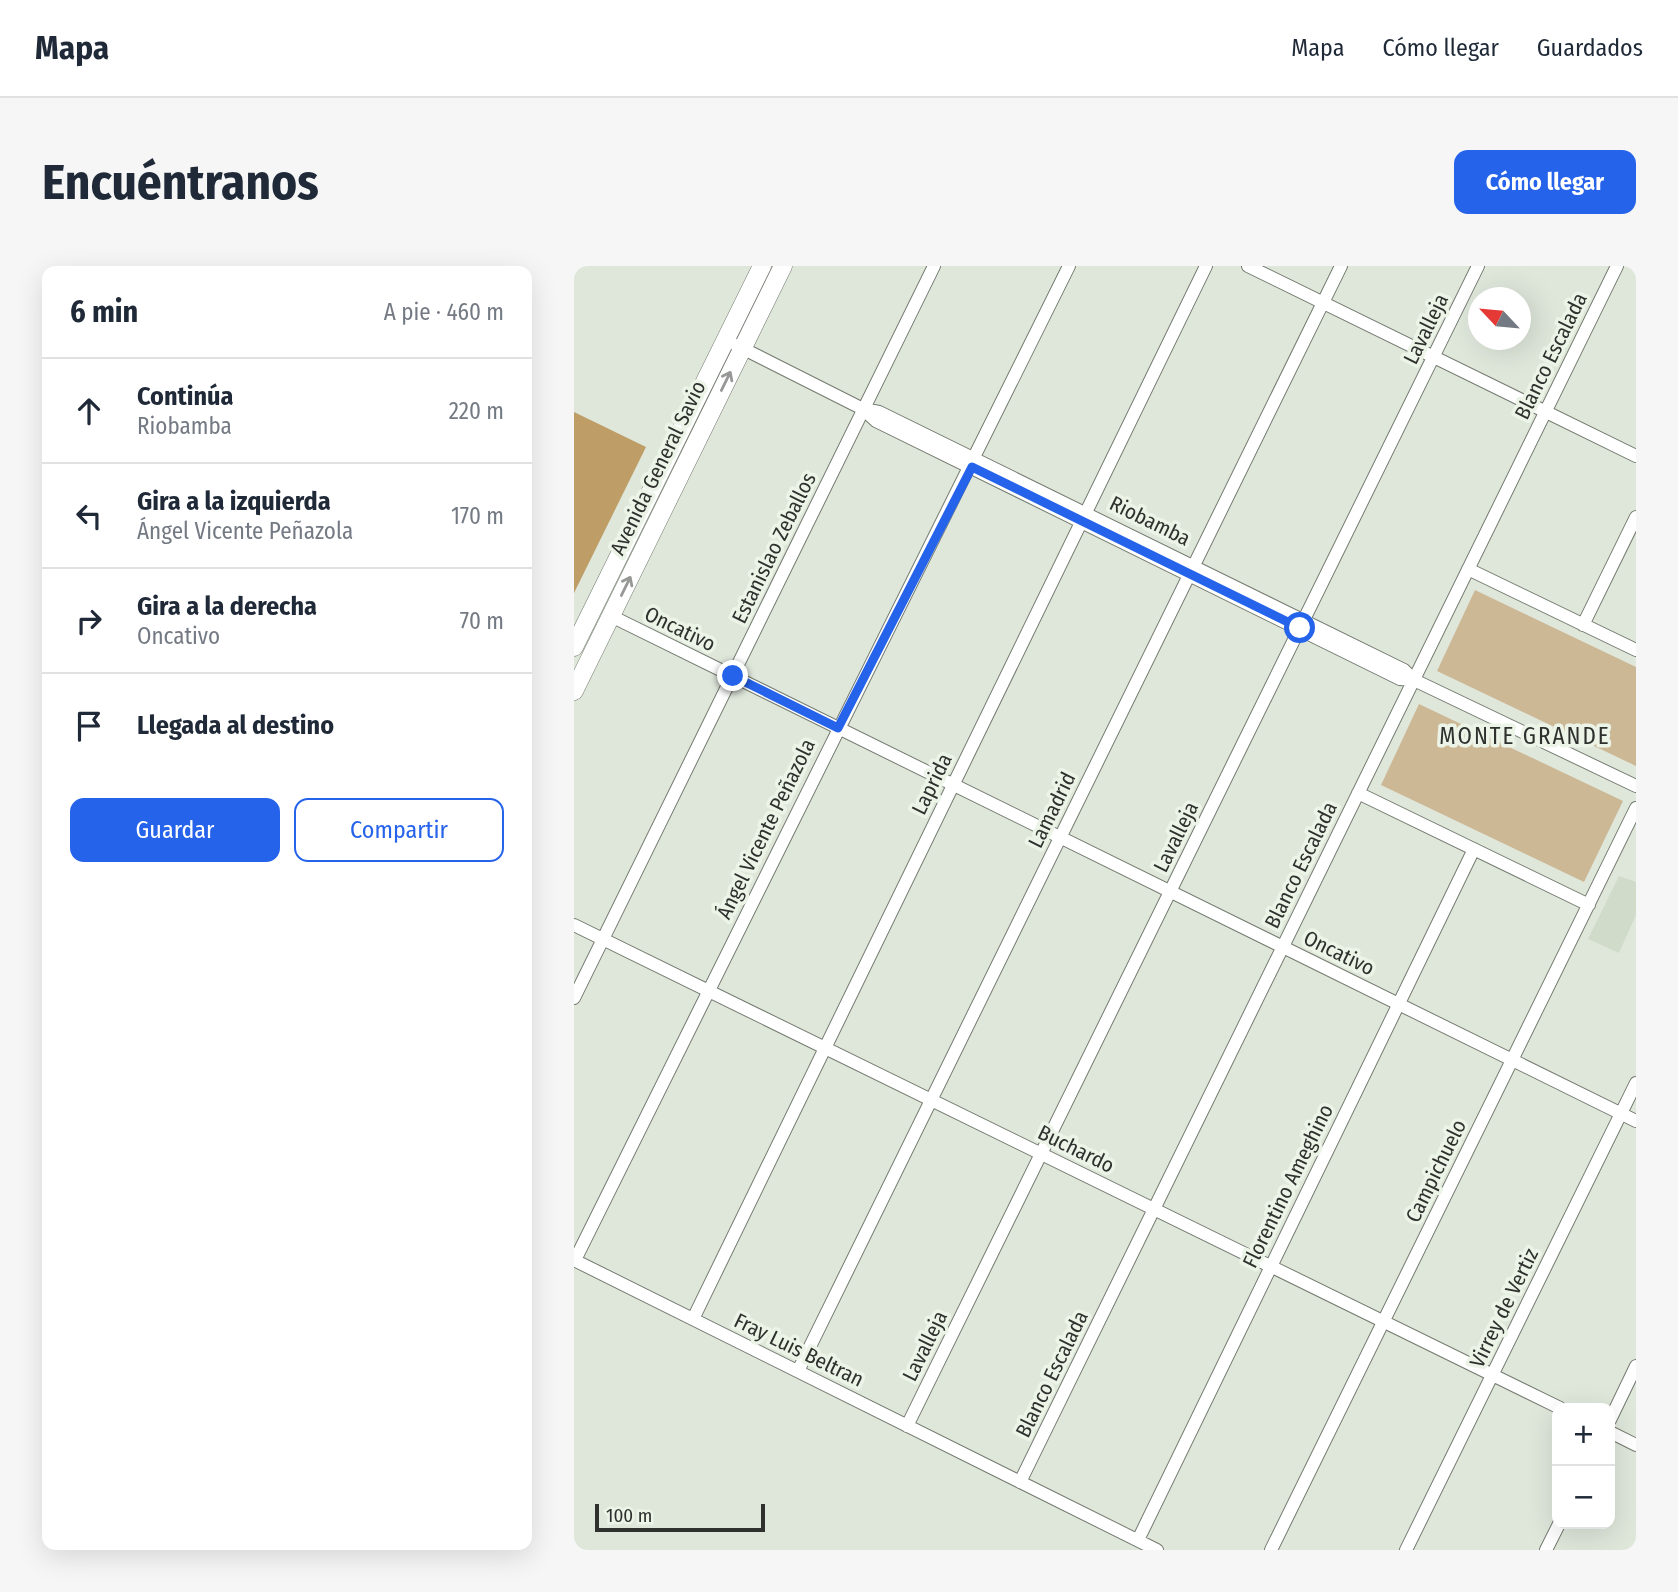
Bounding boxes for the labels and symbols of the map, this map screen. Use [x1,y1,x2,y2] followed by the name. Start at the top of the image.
[1468,287,1531,350] north arrow
[1509,288,1593,424] street label: Blanco Escalada
[1398,290,1454,368] street label: Lavalleja
[720,371,734,392] one-way arrow
[605,377,711,559] street label: Avenida General Savio
[726,468,822,628] street label: Estanislao Zeballos
[1105,490,1195,552] street label: Riobamba
[620,576,634,597] one-way arrow
[640,601,720,657] street label: Oncativo
[1284,612,1315,643] route start
[717,660,748,691] route end
[1439,722,1611,750] district label: MONTE GRANDE
[711,735,821,923] street label: Ángel Vicente Peñazola
[906,749,958,819] street label: Laprida
[1023,768,1081,852] street label: Lamadrid
[1259,797,1343,933] street label: Blanco Escalada
[1148,798,1204,876] street label: Lavalleja
[1299,925,1379,981] street label: Oncativo
[1237,1100,1339,1272] street label: Florentino Ameghino
[1400,1115,1472,1227] street label: Campichuelo
[1034,1119,1118,1179] street label: Buchardo
[1464,1244,1544,1372] street label: Virrey de Vertiz
[1010,1306,1094,1442] street label: Blanco Escalada
[730,1307,868,1393] street label: Fray Luis Beltran
[897,1307,953,1385] street label: Lavalleja
[595,1501,765,1533] scale bar

